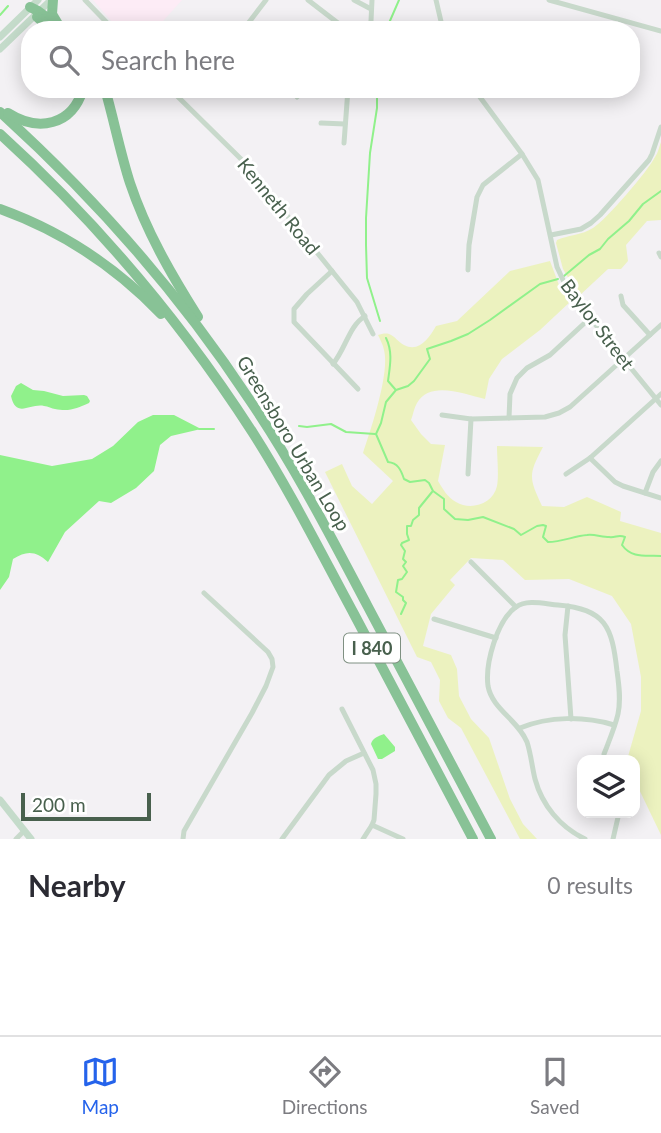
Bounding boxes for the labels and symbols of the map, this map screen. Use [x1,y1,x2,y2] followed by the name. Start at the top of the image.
[233,153,325,259] street label: Kenneth Road
[556,274,640,374] street label: Baylor Street
[233,351,355,535] street label: Greensboro Urban Loop
[344,634,400,662] road number: I 840
[21,790,150,822] scale bar

